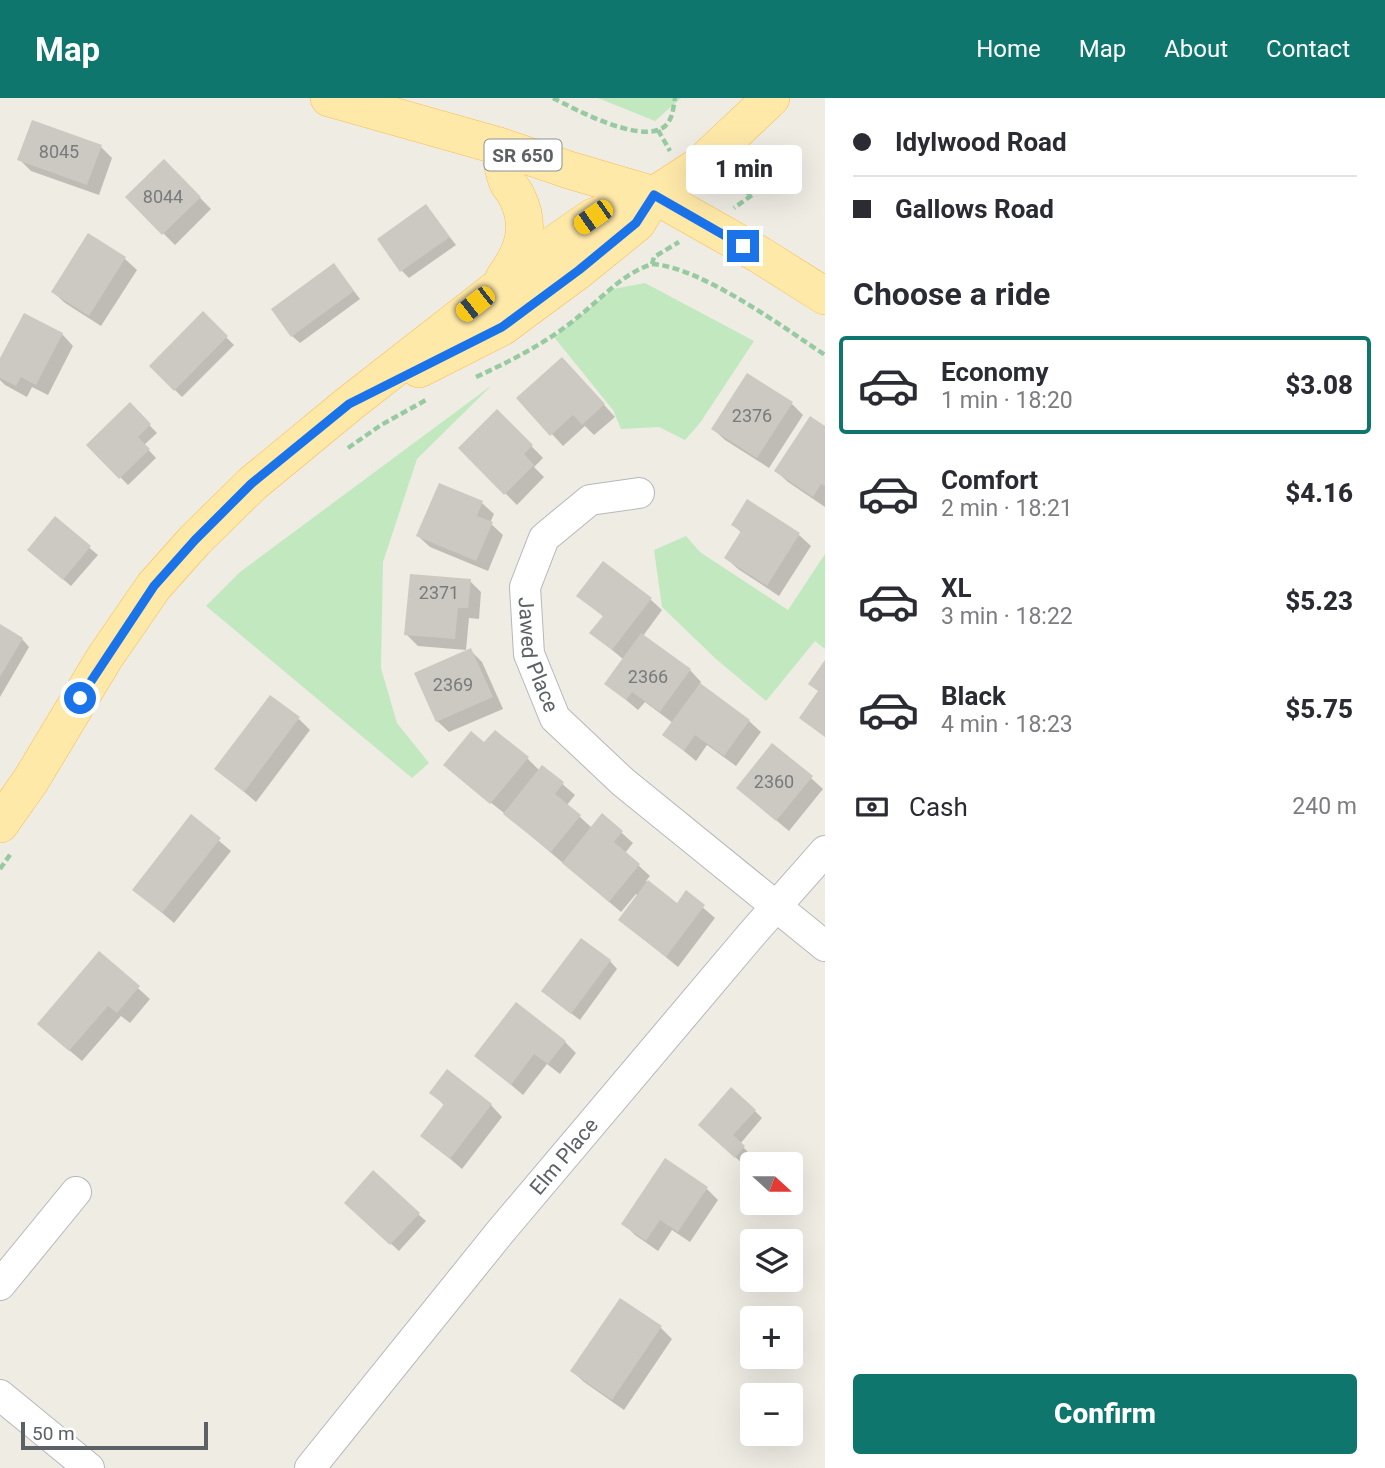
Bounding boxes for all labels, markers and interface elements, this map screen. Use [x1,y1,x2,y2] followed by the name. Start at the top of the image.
[35,30,100,69] text: Map
[976,35,1041,63] text: Home
[1079,35,1126,63] text: Map
[1164,35,1228,63] text: About
[1266,35,1350,63] text: Contact
[895,127,1067,157] text: Idylwood Road
[484,139,562,170] road number: SR 650
[39,141,79,162] house number: 8045
[685,144,801,194] callout: 1 min
[715,156,773,183] text: 1 min
[143,186,183,207] house number: 8044
[895,194,1054,224] text: Gallows Road
[570,196,617,238] car
[727,230,759,262] route end
[853,275,1050,313] text: Choose a ride
[452,283,499,325] car
[857,354,920,417] icon: car
[941,357,1048,387] text: Economy
[1285,370,1353,400] text: $3.08
[941,387,1073,414] text: 1 min · 18:20
[732,405,772,426] house number: 2376
[857,462,920,525] icon: car
[941,465,1038,495] text: Comfort
[1285,478,1353,508] text: $4.16
[941,495,1073,522] text: 2 min · 18:21
[857,570,920,633] icon: car
[941,573,972,603] text: XL
[419,582,459,603] house number: 2371
[1285,586,1353,616] text: $5.23
[514,596,563,716] street label: Jawed Place
[941,603,1073,630] text: 3 min · 18:22
[628,666,668,687] house number: 2366
[433,674,473,695] house number: 2369
[857,678,920,741] icon: car
[941,681,1006,711] text: Black
[64,682,96,714] route start
[1285,694,1353,724] text: $5.75
[941,711,1073,738] text: 4 min · 18:23
[754,771,794,792] house number: 2360
[853,788,891,826] icon: cash
[909,792,968,822] text: Cash
[1292,793,1357,820] text: 240 m
[525,1113,603,1200] street label: Elm Place
[740,1152,803,1214] north arrow
[740,1152,803,1446] map controls
[740,1229,803,1292] button: layers
[740,1306,803,1369] button: +
[853,1374,1357,1454] button: Confirm
[740,1383,803,1446] button: −
[21,1419,208,1451] scale bar
[32,1422,75,1445] text: 50 m

